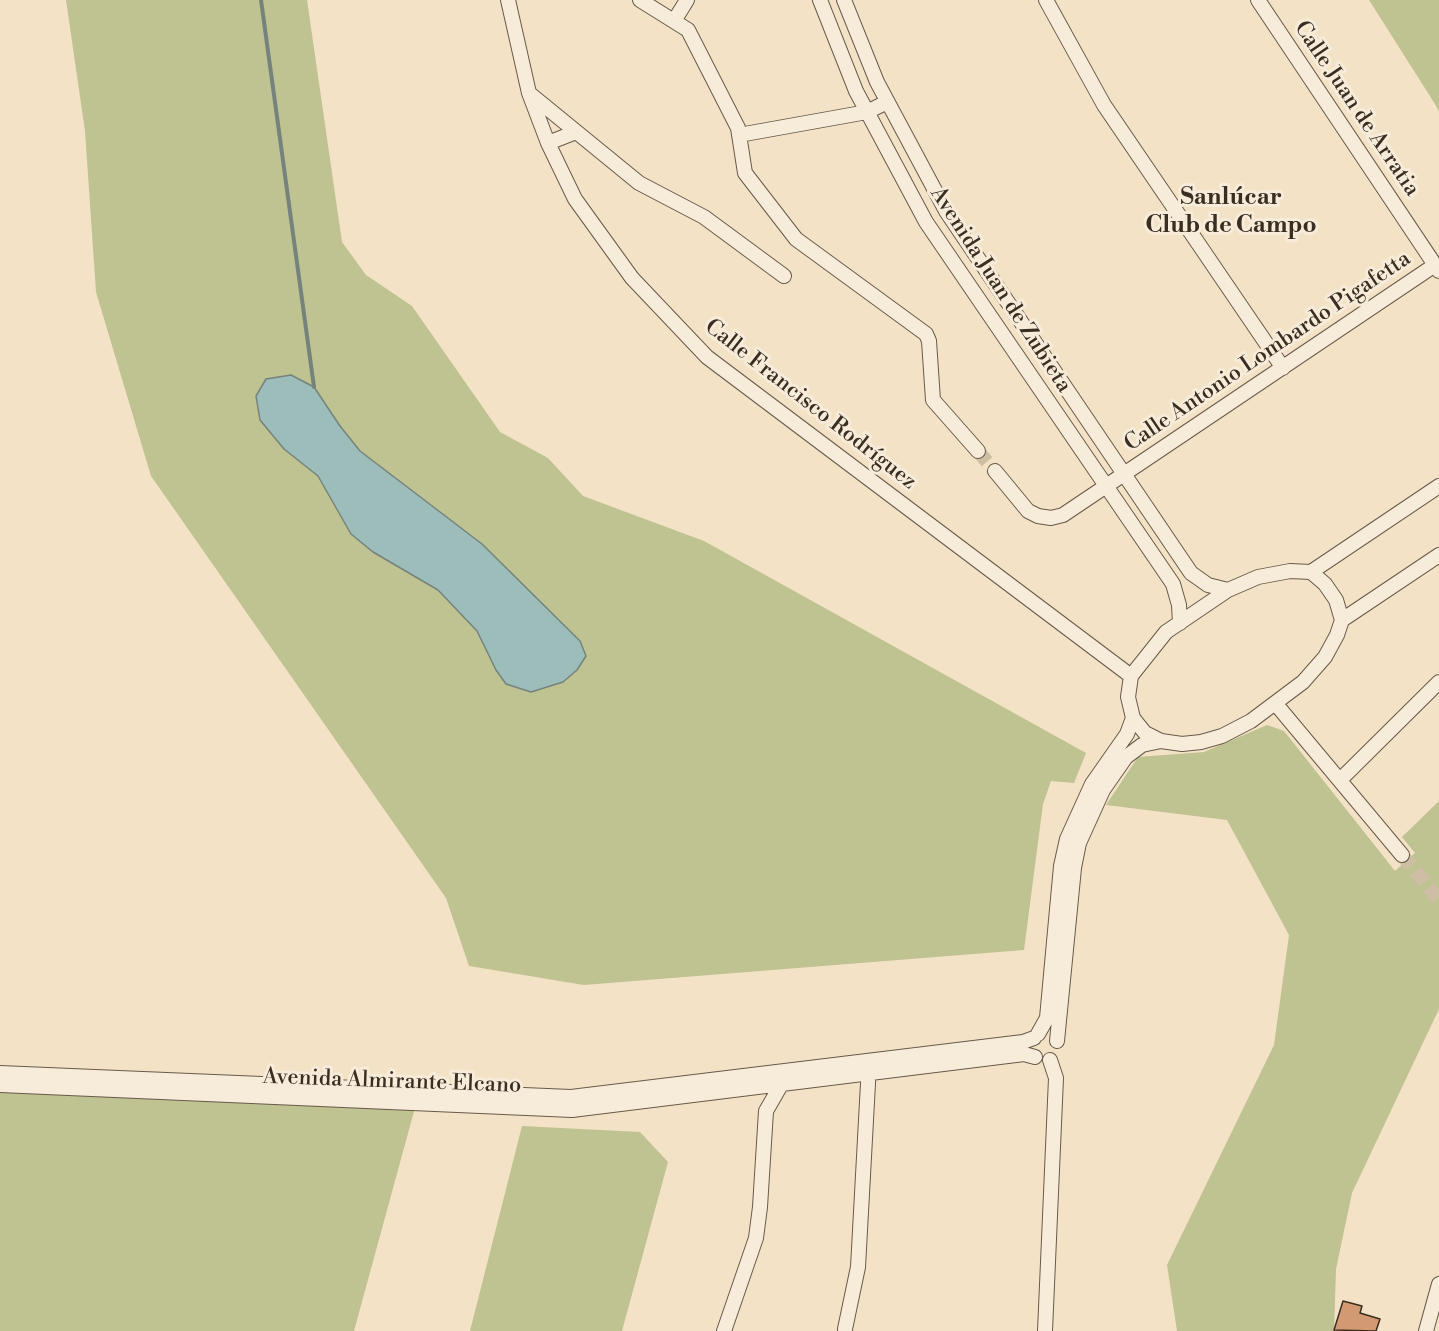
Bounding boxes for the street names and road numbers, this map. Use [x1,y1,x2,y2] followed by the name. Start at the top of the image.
[1288,16,1424,202] street label: Calle Juan de Arratia
[924,182,1076,398] street label: Avenida Juan de Zubieta
[1120,246,1416,458] street label: Calle Antonio Lombardo Pigafetta
[699,314,921,496] street label: Calle Francisco Rodríguez
[262,1064,522,1100] street label: Avenida Almirante Elcano

